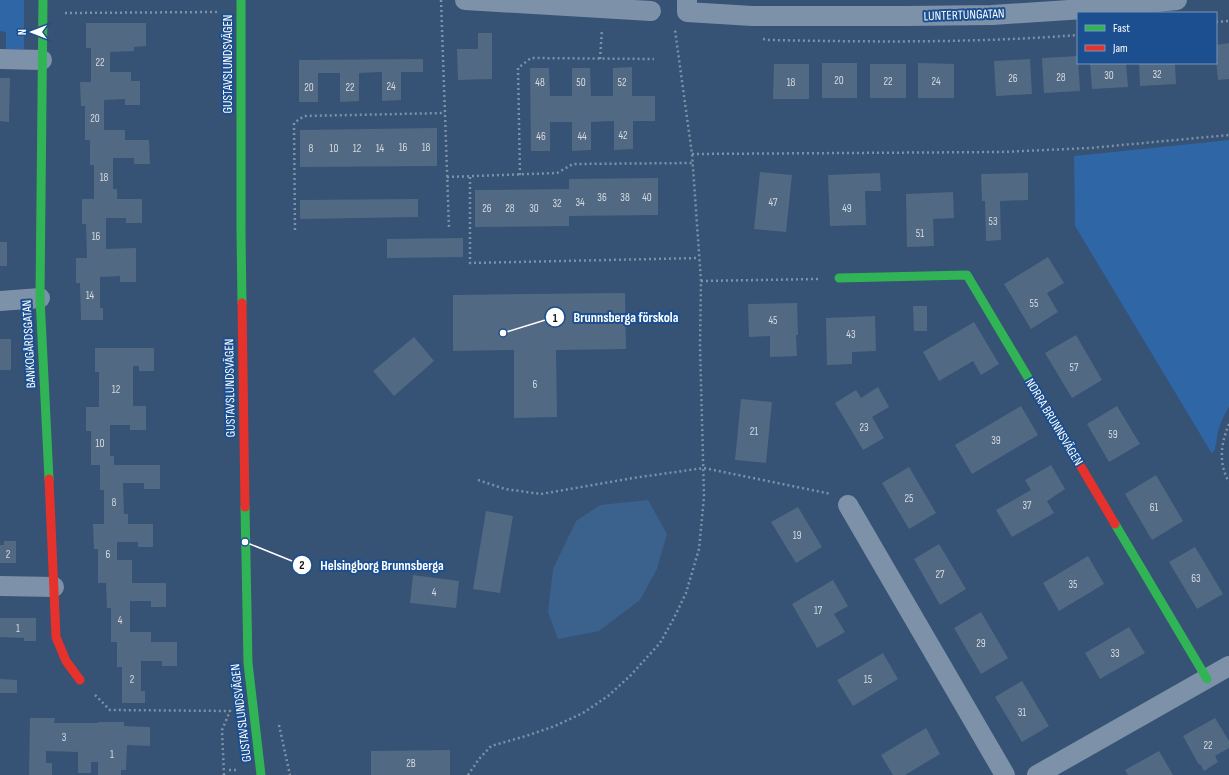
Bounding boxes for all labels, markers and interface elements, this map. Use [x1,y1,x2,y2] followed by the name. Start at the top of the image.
[923,6,1005,24] street label: LUNTERTUNGATAN
[12,12,52,52] north arrow
[1077,12,1217,64] legend
[220,15,236,113] street label: GUSTAVSLUNDSVÄGEN
[1113,21,1130,36] text: Fast
[16,29,29,35] text: N
[1112,41,1128,56] text: Jam
[95,56,105,69] house number: 22
[1152,68,1162,81] house number: 32
[1104,69,1114,82] house number: 30
[1056,71,1066,84] house number: 28
[1008,72,1018,85] house number: 26
[834,74,844,87] house number: 20
[883,75,893,88] house number: 22
[931,75,941,88] house number: 24
[535,76,545,89] house number: 48
[576,76,586,89] house number: 50
[618,76,627,89] house number: 52
[787,76,796,89] house number: 18
[386,80,396,93] house number: 24
[304,81,314,94] house number: 20
[345,81,355,94] house number: 22
[90,112,100,125] house number: 20
[618,129,628,142] house number: 42
[536,130,546,143] house number: 46
[577,130,587,143] house number: 44
[399,141,408,154] house number: 16
[422,141,431,154] house number: 18
[309,142,314,155] house number: 8
[330,142,338,155] house number: 10
[353,142,362,155] house number: 12
[376,142,385,155] house number: 14
[100,171,109,184] house number: 18
[597,191,607,204] house number: 36
[620,191,630,204] house number: 38
[642,191,652,204] house number: 40
[575,196,585,209] house number: 34
[769,196,778,209] house number: 47
[552,197,562,210] house number: 32
[482,202,492,215] house number: 26
[505,202,515,215] house number: 28
[529,202,539,215] house number: 30
[842,202,852,215] house number: 49
[988,215,998,228] house number: 53
[916,227,924,240] house number: 51
[92,230,101,243] house number: 16
[86,289,95,302] house number: 14
[1030,297,1038,310] house number: 55
[19,299,39,389] street label: BANKOGÅRDSGATAN
[545,304,686,330] callout: Brunnsberga förskola
[574,309,679,326] text: Brunnsberga förskola
[553,311,558,326] text: 1
[768,314,778,327] house number: 45
[846,328,856,341] house number: 43
[221,338,239,438] street label: GUSTAVSLUNDSVÄGEN
[1070,361,1079,374] house number: 57
[1022,375,1086,469] street label: NORRA BRUNNSVÄGEN
[533,378,538,391] house number: 6
[112,383,121,396] house number: 12
[859,421,869,434] house number: 23
[750,425,758,438] house number: 21
[1108,428,1118,441] house number: 59
[991,434,1001,447] house number: 39
[96,437,104,450] house number: 10
[905,492,913,505] house number: 25
[112,496,117,509] house number: 8
[1022,499,1032,512] house number: 37
[1150,501,1158,514] house number: 61
[793,529,801,542] house number: 19
[6,548,11,561] house number: 2
[106,548,111,561] house number: 6
[292,552,452,578] callout: Helsingborg Brunnsberga
[320,557,444,574] text: Helsingborg Brunnsberga
[299,558,305,573] text: 2
[936,568,945,581] house number: 27
[1191,572,1201,585] house number: 63
[1068,578,1078,591] house number: 35
[432,586,437,599] house number: 4
[814,604,823,617] house number: 17
[118,614,123,627] house number: 4
[16,622,20,635] house number: 1
[976,637,986,650] house number: 29
[1110,647,1120,660] house number: 33
[227,663,255,763] street label: GUSTAVSLUNDSVÄGEN
[130,673,135,686] house number: 2
[864,673,872,686] house number: 15
[1018,706,1026,719] house number: 31
[62,731,67,744] house number: 3
[1203,739,1213,752] house number: 22
[110,748,114,761] house number: 1
[406,757,416,770] house number: 2B

